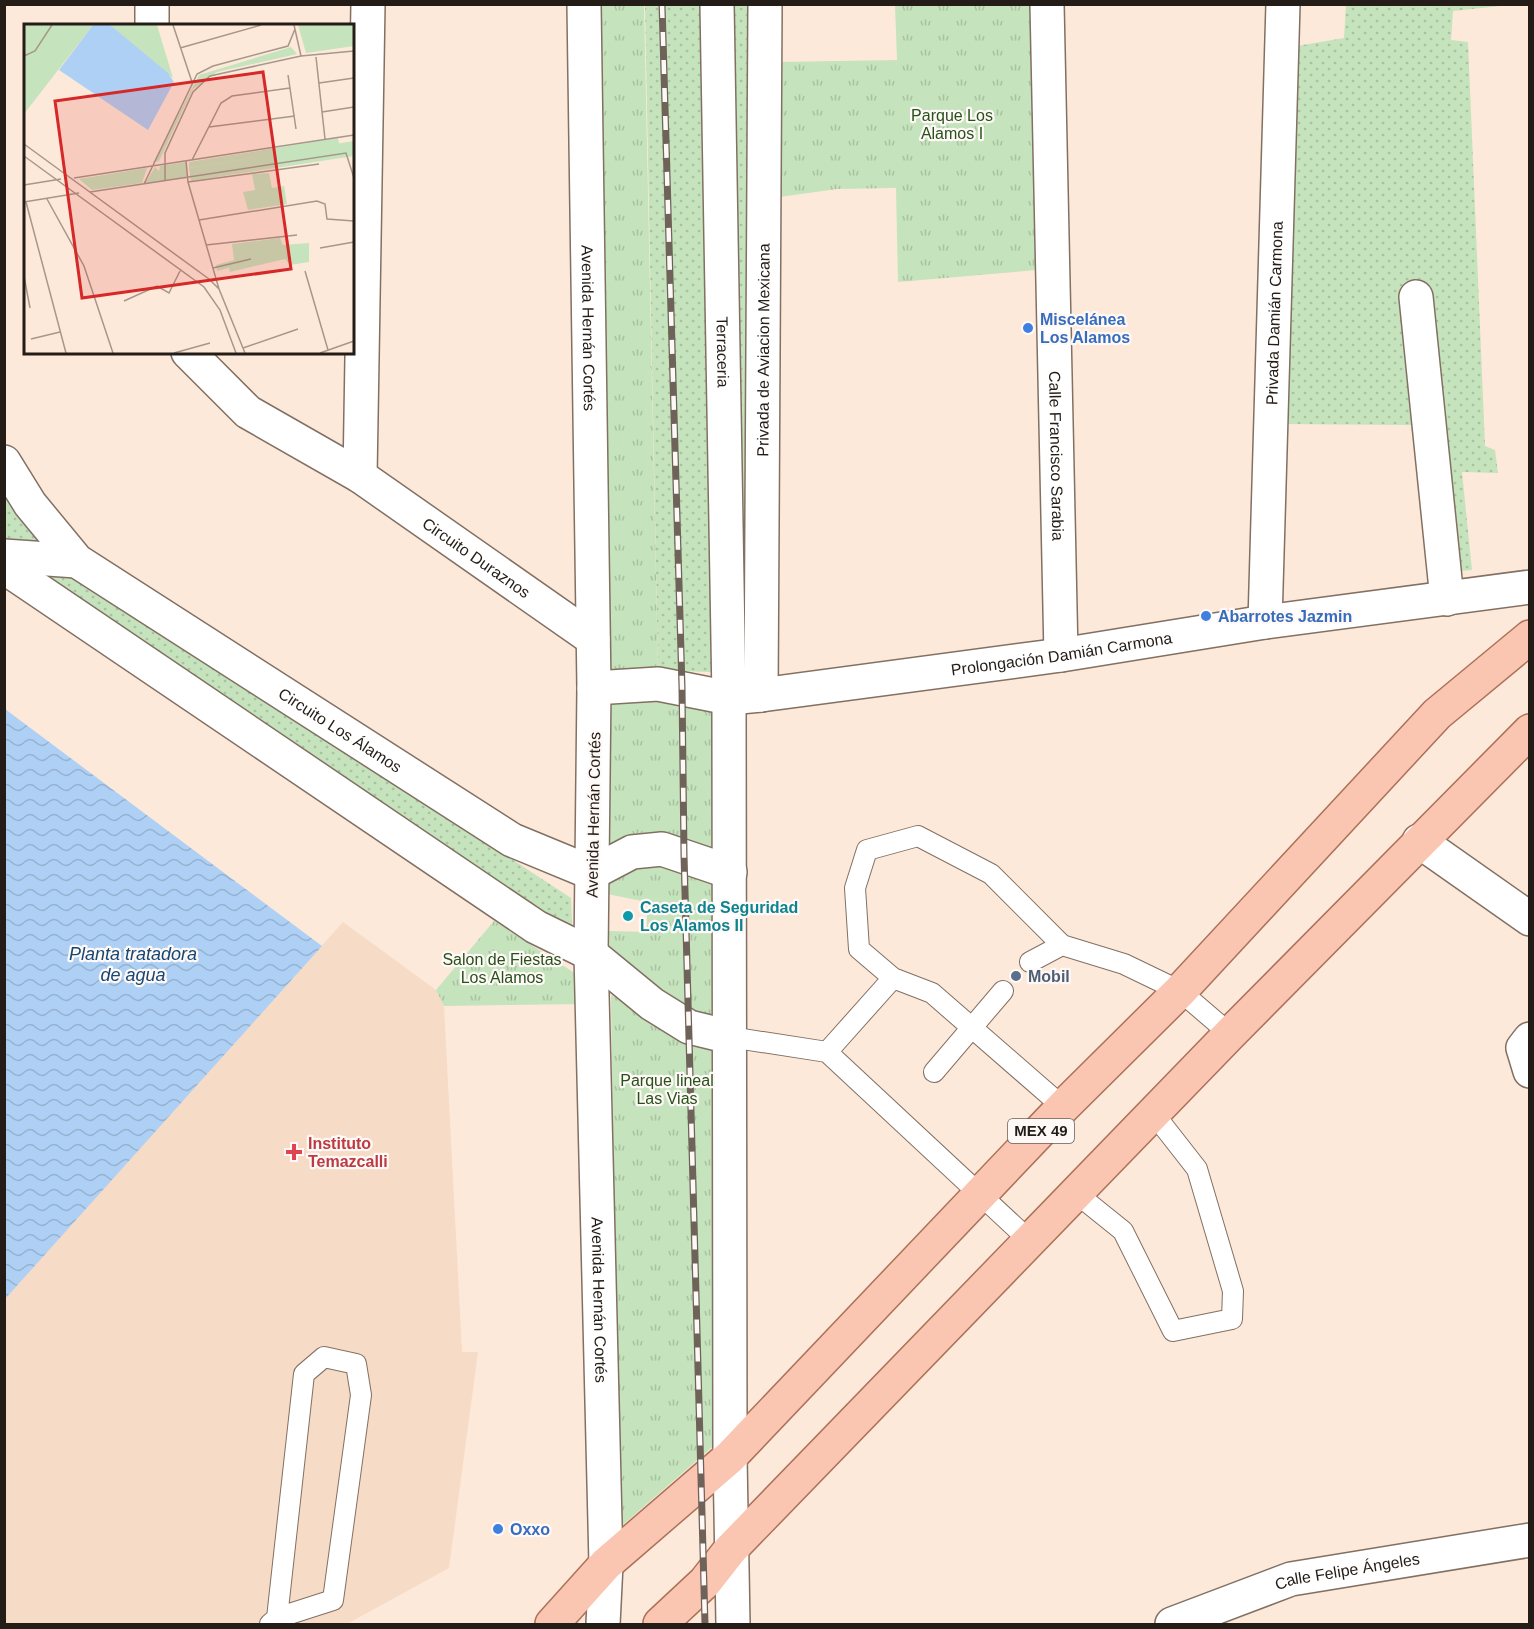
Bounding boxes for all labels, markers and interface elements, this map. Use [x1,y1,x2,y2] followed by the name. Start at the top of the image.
[24,24,354,354] inset map
[911,107,993,142] park label: Parque Los Alamos I
[1263,221,1286,405] street label: Privada Damián Carmona
[754,243,773,457] street label: Privada de Aviacion Mexicana
[579,245,598,411] street label: Avenida Hernán Cortés
[1040,311,1130,346] place label: Miscelánea Los Alamos
[713,316,732,388] street label: Terraceria
[1021,321,1035,335] marker: Miscelánea Los Alamos
[1046,371,1067,541] street label: Calle Francisco Sarabia
[419,514,533,601] street label: Circuito Duraznos
[1218,608,1352,625] place label: Abarrotes Jazmin
[1199,609,1213,623] marker: Abarrotes Jazmin
[950,629,1173,679] street label: Prolongación Damián Carmona
[275,685,404,776] street label: Circuito Los Álamos
[584,732,603,898] street label: Avenida Hernán Cortés
[640,899,798,934] place label: Caseta de Seguridad Los Alamos II
[621,909,635,923] marker: Caseta de Seguridad Los Alamos II
[69,944,197,985] water label: Planta tratadora de agua
[442,951,562,986] park label: Salon de Fiestas Los Alamos
[1028,968,1070,985] place label: Mobil
[1009,969,1023,983] marker: Mobil
[620,1072,714,1107] park label: Parque lineal Las Vias
[1008,1119,1074,1143] road number: MEX 49
[308,1135,388,1170] place label: Instituto Temazcalli
[285,1143,303,1161] marker: Instituto Temazcalli
[588,1217,610,1383] street label: Avenida Hernán Cortés
[510,1521,550,1538] place label: Oxxo
[491,1522,505,1536] marker: Oxxo
[1273,1550,1421,1593] street label: Calle Felipe Ángeles

